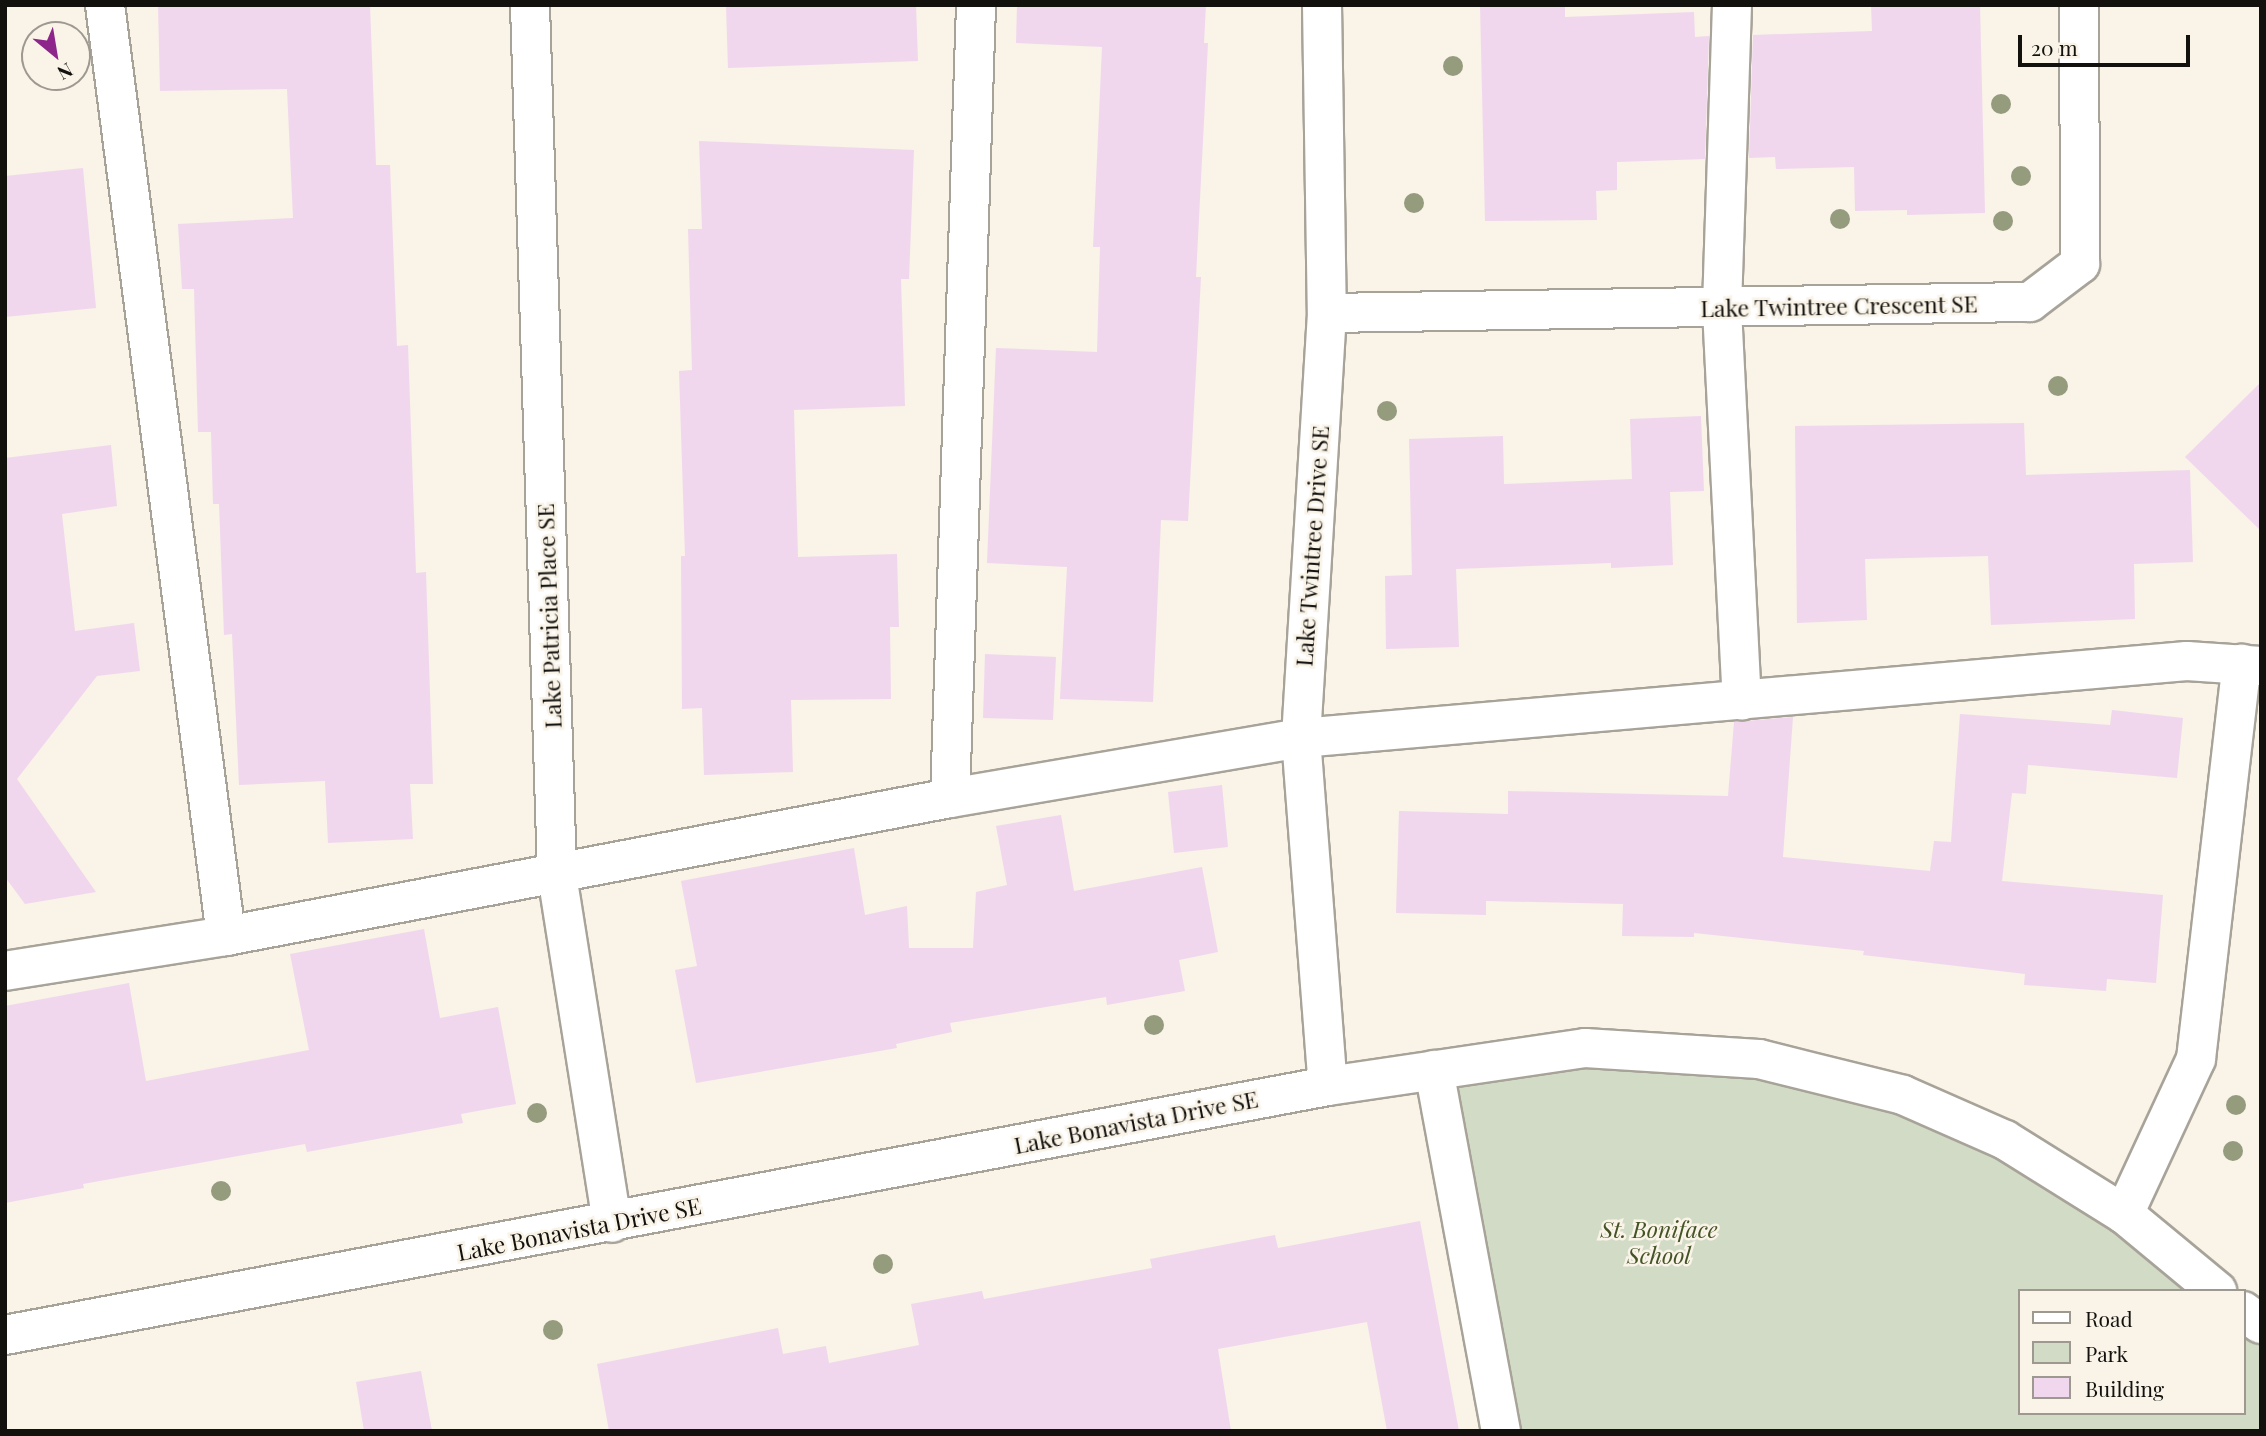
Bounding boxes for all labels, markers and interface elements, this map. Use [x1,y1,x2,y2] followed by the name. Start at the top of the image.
[21,21,91,91] north arrow
[2021,21,2192,65] scale bar
[2031,33,2078,61] text: 20 m
[53,58,78,87] text: N
[1700,290,1978,322] street label: Lake Twintree Crescent SE
[1290,424,1334,668] street label: Lake Twintree Drive SE
[531,503,567,729] street label: Lake Patricia Place SE
[1011,1085,1261,1159] street label: Lake Bonavista Drive SE
[454,1192,704,1266] street label: Lake Bonavista Drive SE
[1600,1215,1718,1269] park label: St. Boniface School
[2018,1289,2245,1415] legend
[2085,1304,2133,1332] text: Road
[2085,1339,2128,1367] text: Park
[2085,1374,2164,1402] text: Building

